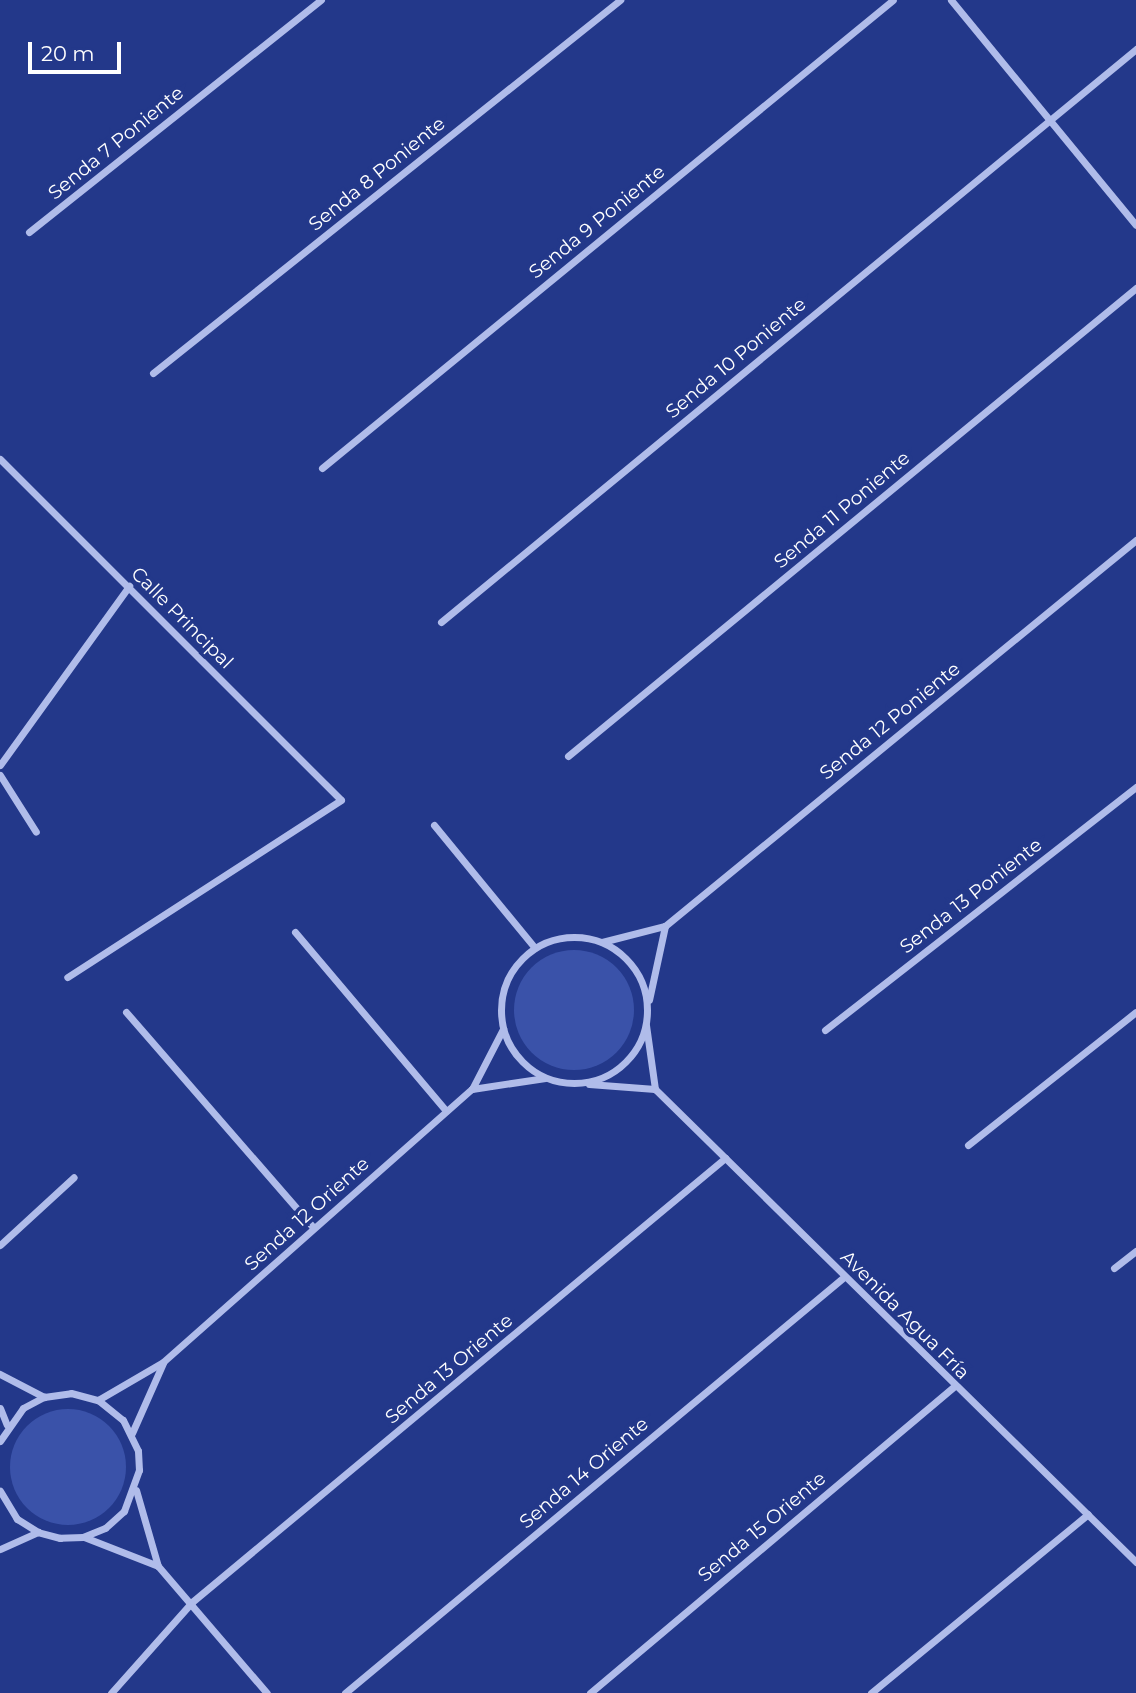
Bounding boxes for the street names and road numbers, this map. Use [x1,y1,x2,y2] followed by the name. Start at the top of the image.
[44,81,188,205] street label: Senda 7 Poniente
[304,112,450,236] street label: Senda 8 Poniente
[525,160,669,284] street label: Senda 9 Poniente
[661,293,811,423] street label: Senda 10 Poniente
[769,447,915,573] street label: Senda 11 Poniente
[126,562,238,674] street label: Calle Principal
[815,657,965,785] street label: Senda 12 Poniente
[895,833,1047,959] street label: Senda 13 Poniente
[240,1152,374,1276] street label: Senda 12 Oriente
[836,1246,974,1384] street label: Avenida Agua Fría
[381,1309,517,1429] street label: Senda 13 Oriente
[515,1412,653,1534] street label: Senda 14 Oriente
[694,1467,830,1587] street label: Senda 15 Oriente

